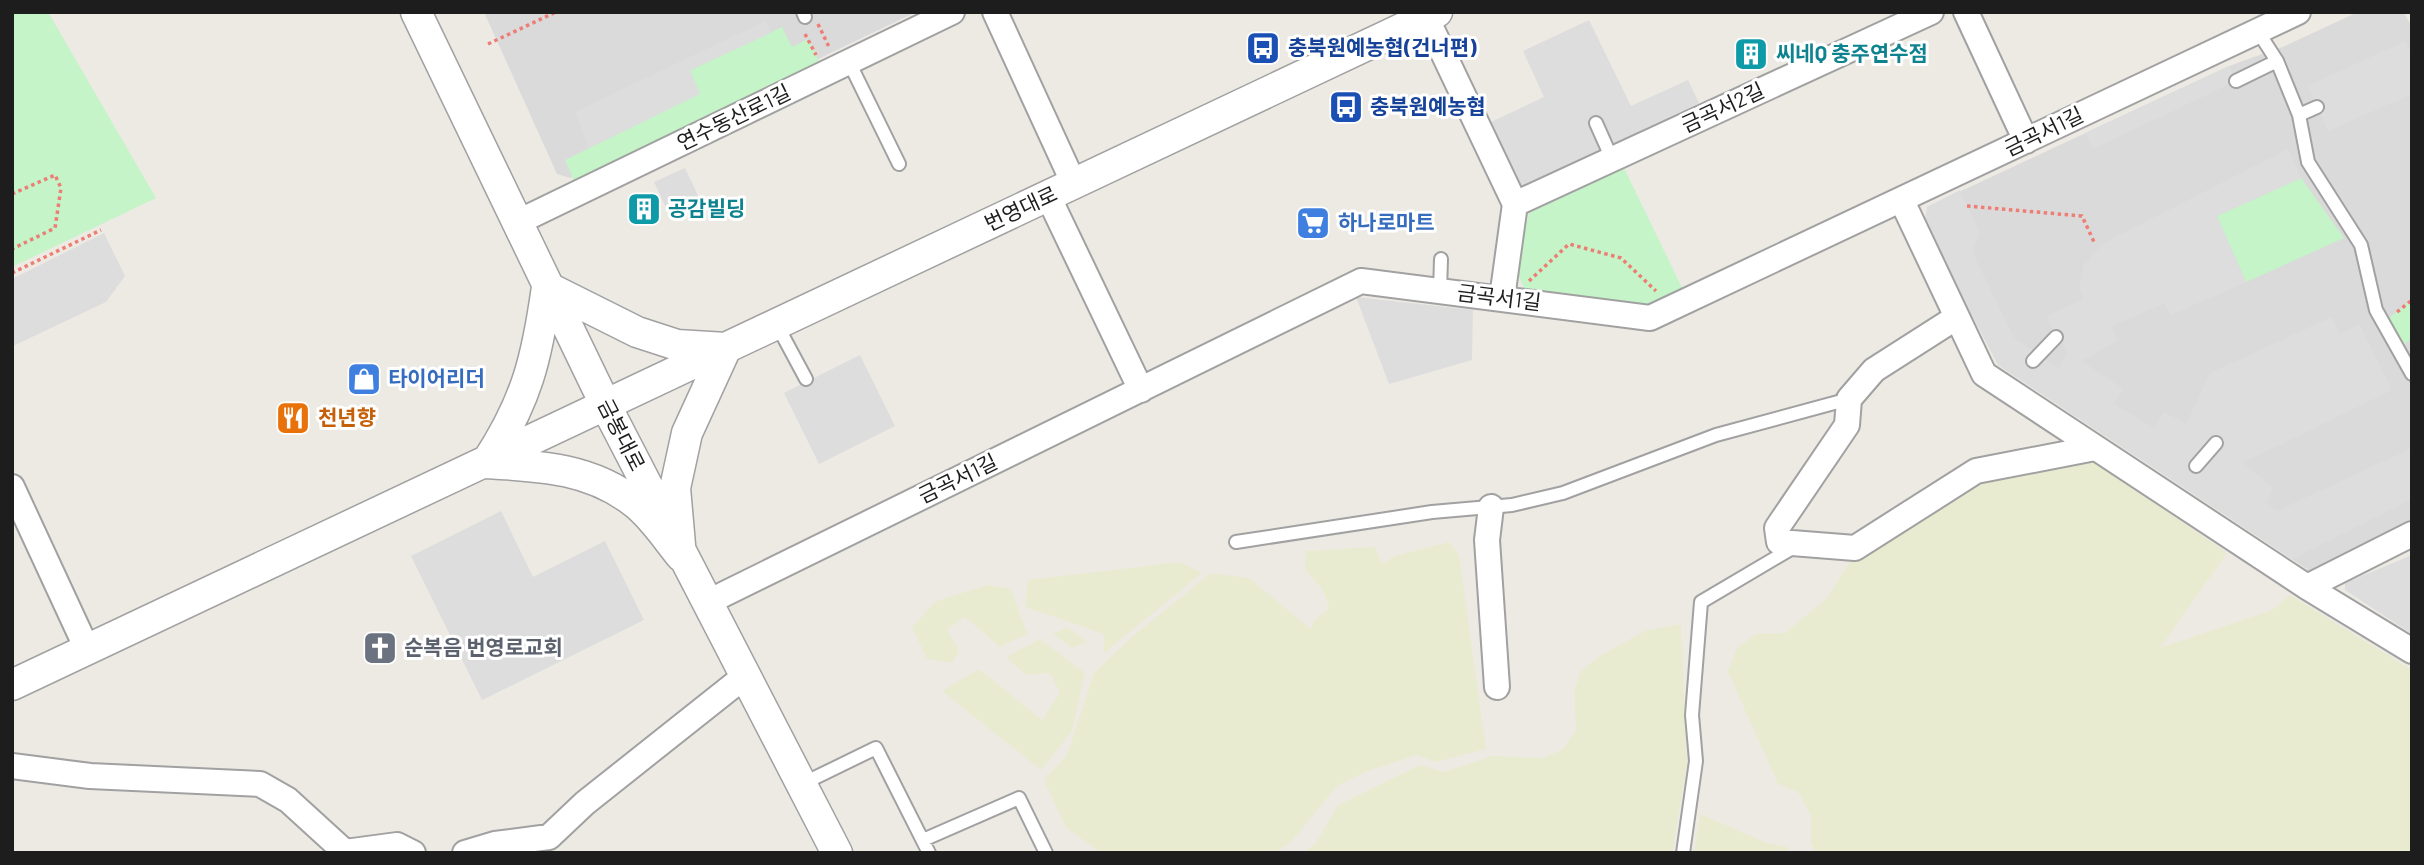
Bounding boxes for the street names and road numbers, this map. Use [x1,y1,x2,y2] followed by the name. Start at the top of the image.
[1677,77,1768,137] street label: 금곡서2길
[672,78,794,155] street label: 연수동산로1길
[2000,101,2087,160] street label: 금곡서1길
[980,180,1061,235] street label: 번영대로
[1456,279,1543,314] street label: 금곡서1길
[594,394,651,474] street label: 금봉대로
[914,448,1001,507] street label: 금곡서1길

